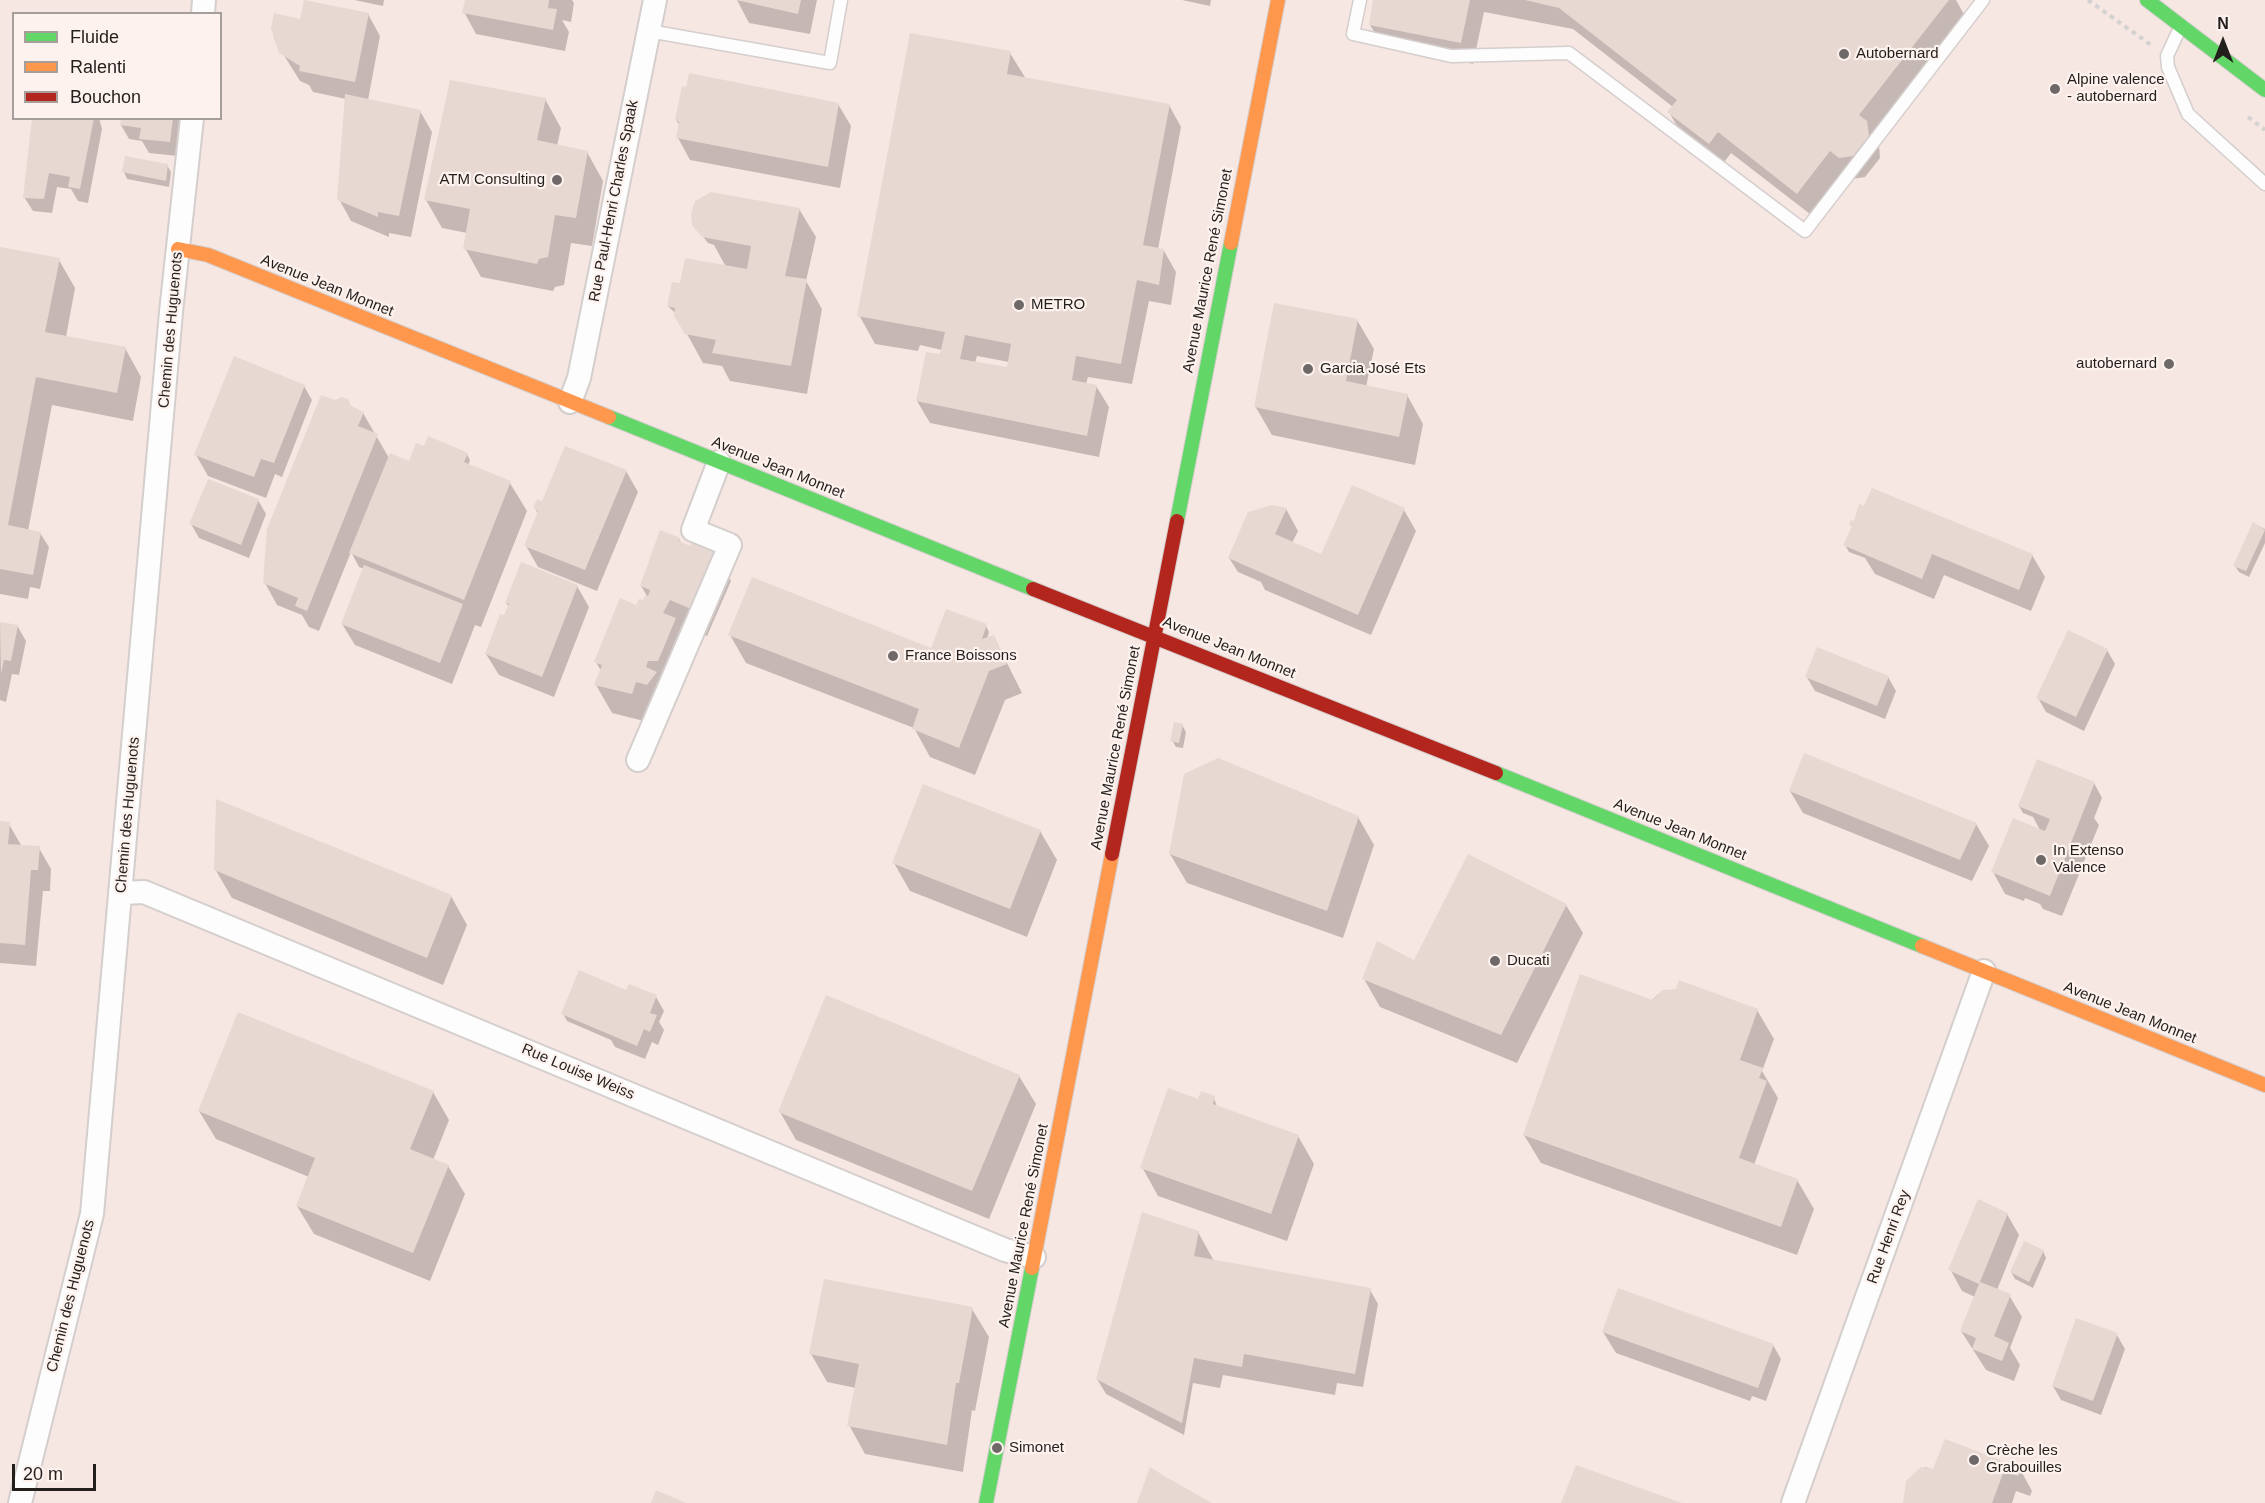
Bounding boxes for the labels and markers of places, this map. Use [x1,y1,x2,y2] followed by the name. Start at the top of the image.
[1856,45,1939,63] place label: Autobernard
[1837,47,1851,61] marker: Autobernard
[2067,71,2165,106] place label: Alpine valence - autobernard
[2048,82,2062,96] marker: Alpine valence - autobernard
[439,171,545,189] place label: ATM Consulting
[550,173,564,187] marker: ATM Consulting
[1031,296,1085,314] place label: METRO
[1012,298,1026,312] marker: METRO
[2076,355,2157,373] place label: autobernard
[2162,357,2176,371] marker: autobernard
[1320,360,1426,378] place label: Garcia José Ets
[1301,362,1315,376] marker: Garcia José Ets
[905,647,1017,665] place label: France Boissons
[886,649,900,663] marker: France Boissons
[2053,842,2124,877] place label: In Extenso Valence
[2034,853,2048,867] marker: In Extenso Valence
[1507,952,1550,970] place label: Ducati
[1488,954,1502,968] marker: Ducati
[1009,1439,1064,1457] place label: Simonet
[990,1441,1004,1455] marker: Simonet
[1986,1442,2062,1477] place label: Crèche les Grabouilles
[1967,1453,1981,1467] marker: Crèche les Grabouilles

